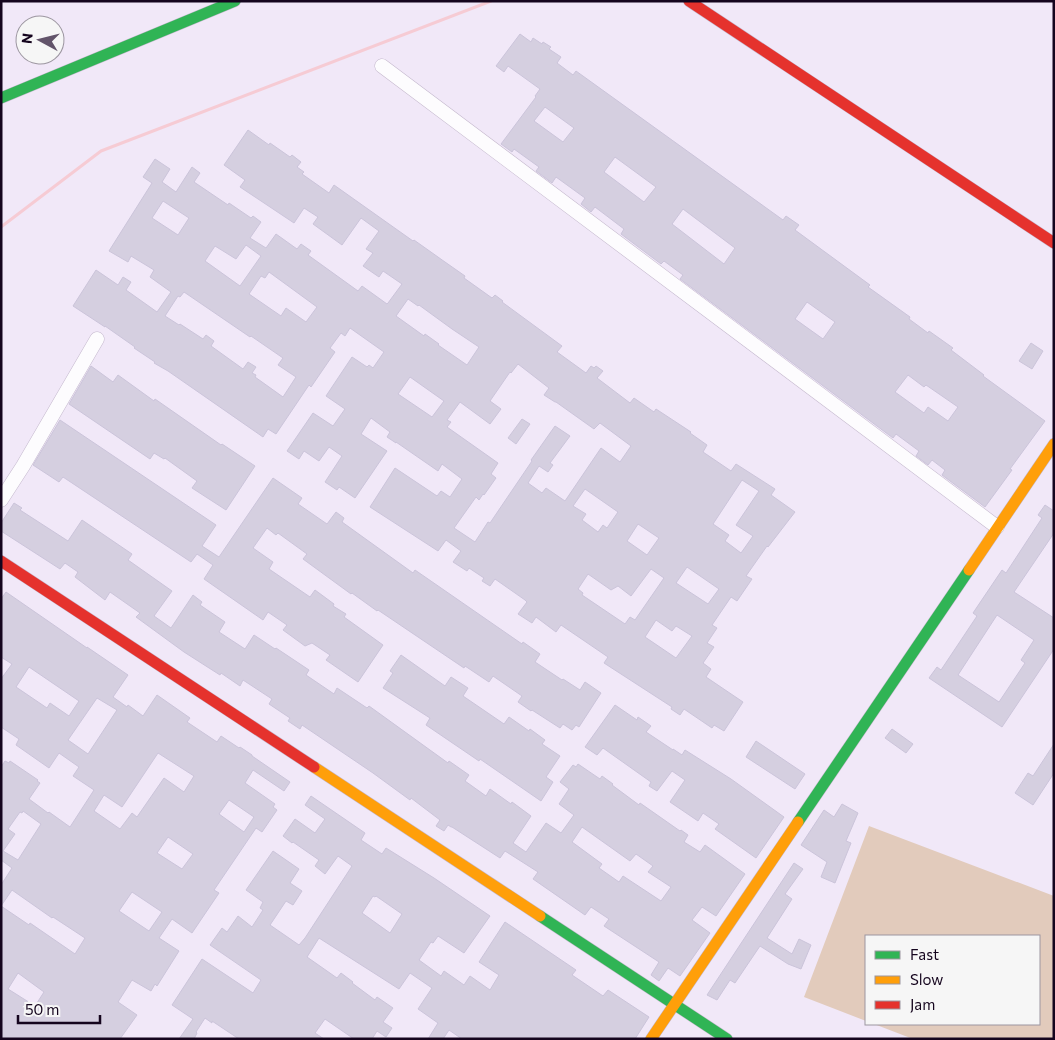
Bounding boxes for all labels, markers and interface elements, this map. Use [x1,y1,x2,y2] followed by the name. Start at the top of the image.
[15,15,65,65] north arrow
[18,32,36,45] text: N
[865,935,1040,1025] legend
[910,945,939,963] text: Fast
[910,970,943,988] text: Slow
[18,992,100,1024] scale bar
[910,995,935,1013] text: Jam
[25,1000,59,1018] text: 50 m

